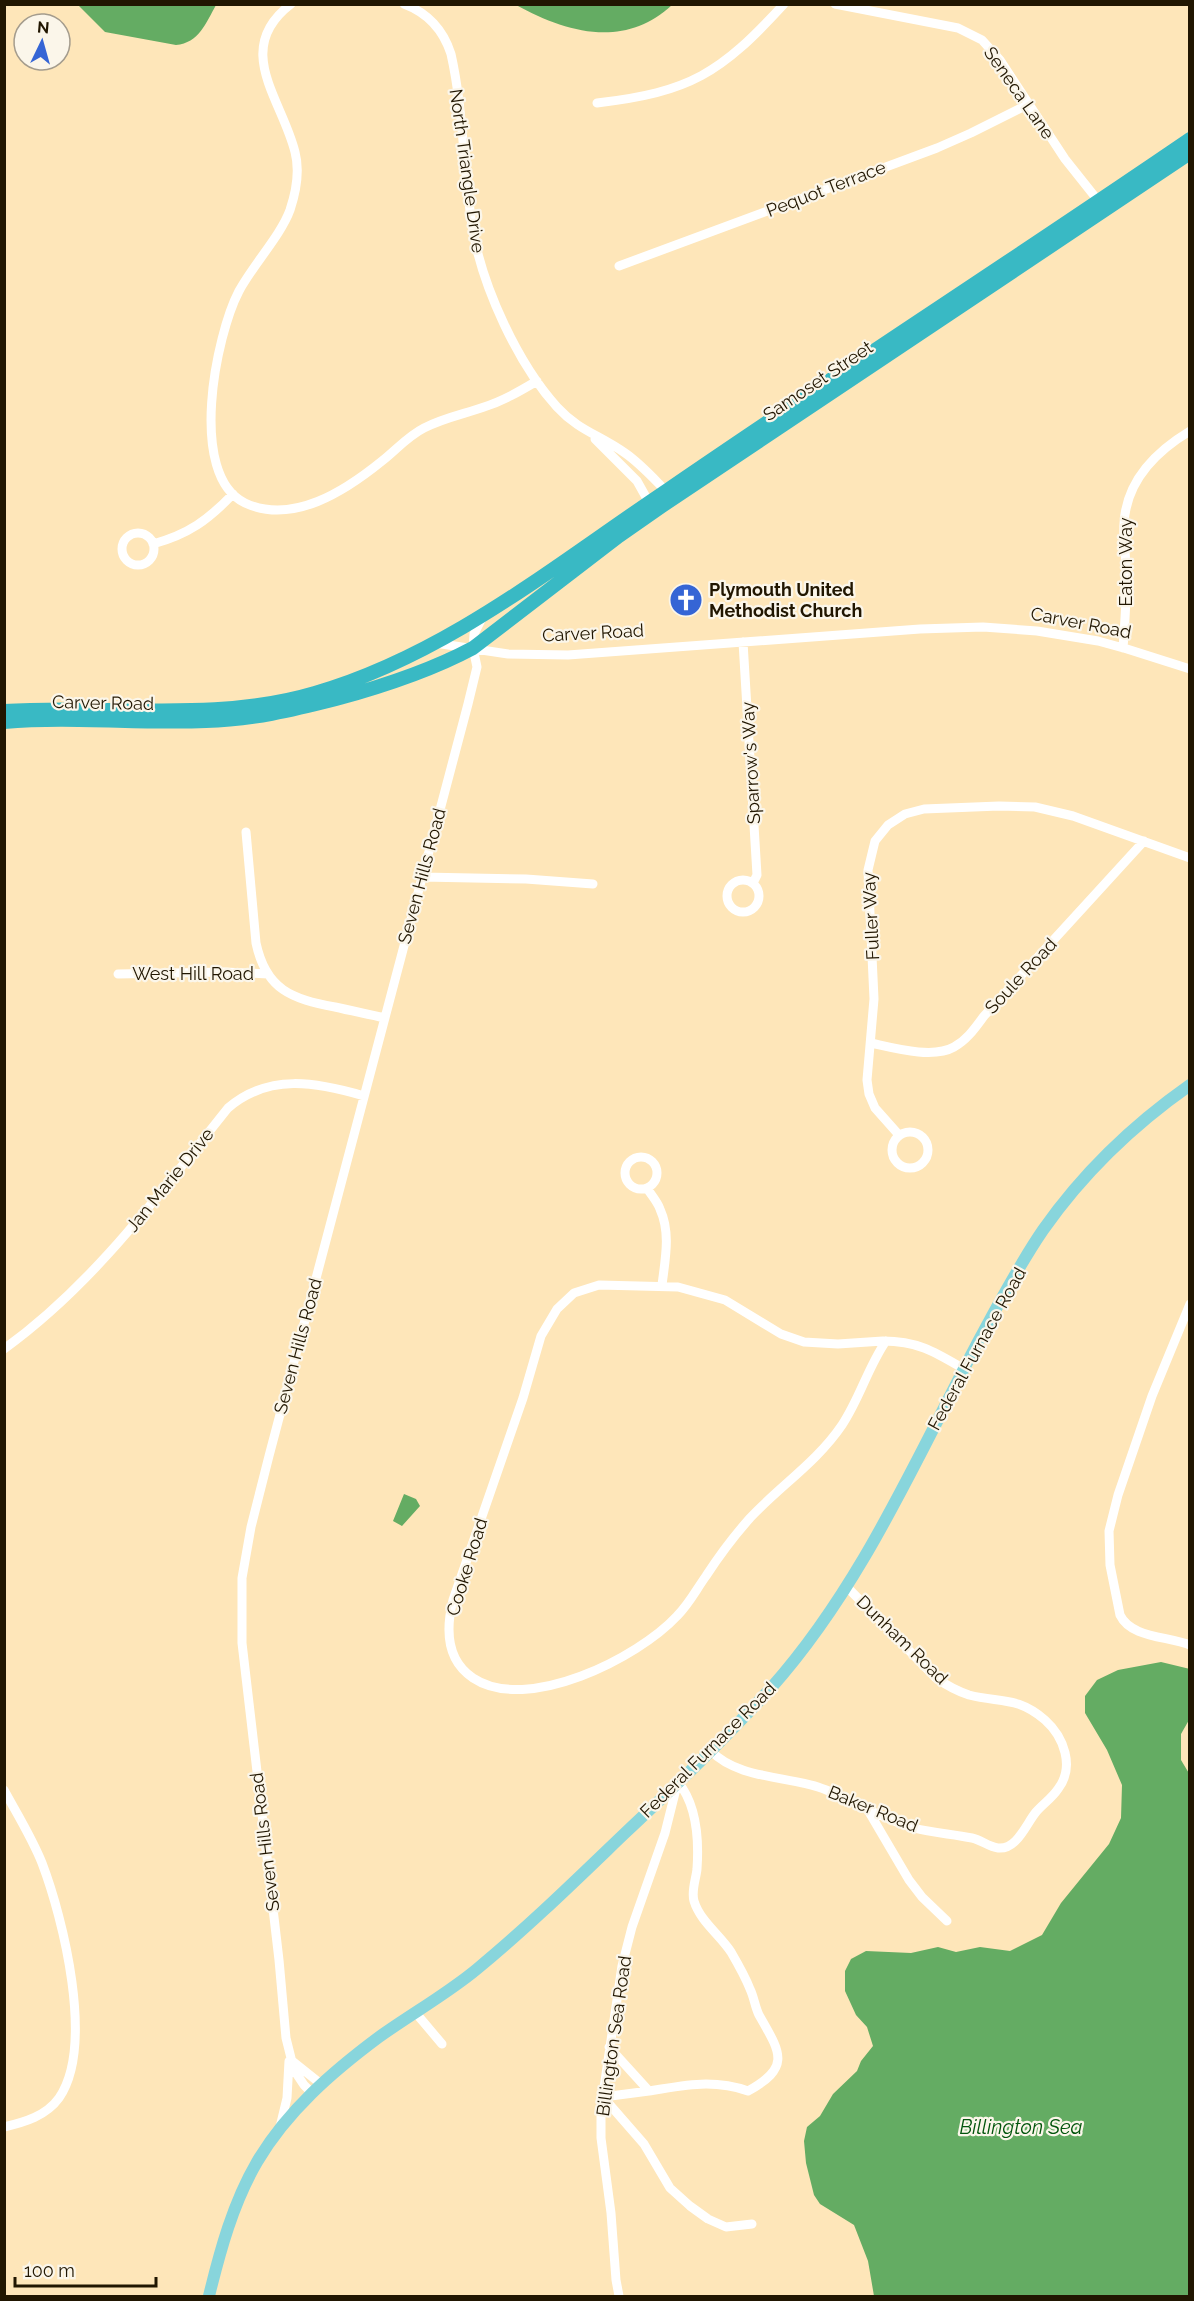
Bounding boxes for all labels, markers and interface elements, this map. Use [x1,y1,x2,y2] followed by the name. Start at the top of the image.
[12,12,72,72] north arrow
[36,18,50,38] text: N
[980,42,1059,143] street label: Seneca Lane
[446,88,489,255] street label: North Triangle Drive
[763,156,889,221] street label: Pequot Terrace
[759,336,877,425] street label: Samoset Street
[1115,517,1136,606] street label: Eaton Way
[709,579,862,621] place label: Plymouth United Methodist Church
[668,582,704,618] church icon: Plymouth United Methodist Church
[1029,602,1133,643] street label: Carver Road
[542,619,644,646] street label: Carver Road
[52,691,154,714] street label: Carver Road
[737,701,764,825] street label: Sparrow's Way
[393,806,450,946] street label: Seven Hills Road
[858,871,883,961] street label: Fuller Way
[980,934,1061,1018] street label: Soule Road
[132,963,254,984] street label: West Hill Road
[121,1123,218,1236] street label: Jan Marie Drive
[923,1264,1030,1434] street label: Federal Furnace Road
[269,1276,326,1416] street label: Seven Hills Road
[442,1515,491,1618] street label: Cooke Road
[852,1591,952,1688] street label: Dunham Road
[636,1678,780,1822] street label: Federal Furnace Road
[246,1771,283,1913] street label: Seven Hills Road
[825,1781,921,1836] street label: Baker Road
[592,1954,635,2118] street label: Billington Sea Road
[959,2115,1083,2139] water label: Billington Sea
[15,2250,156,2288] scale bar
[24,2260,75,2281] text: 100 m

